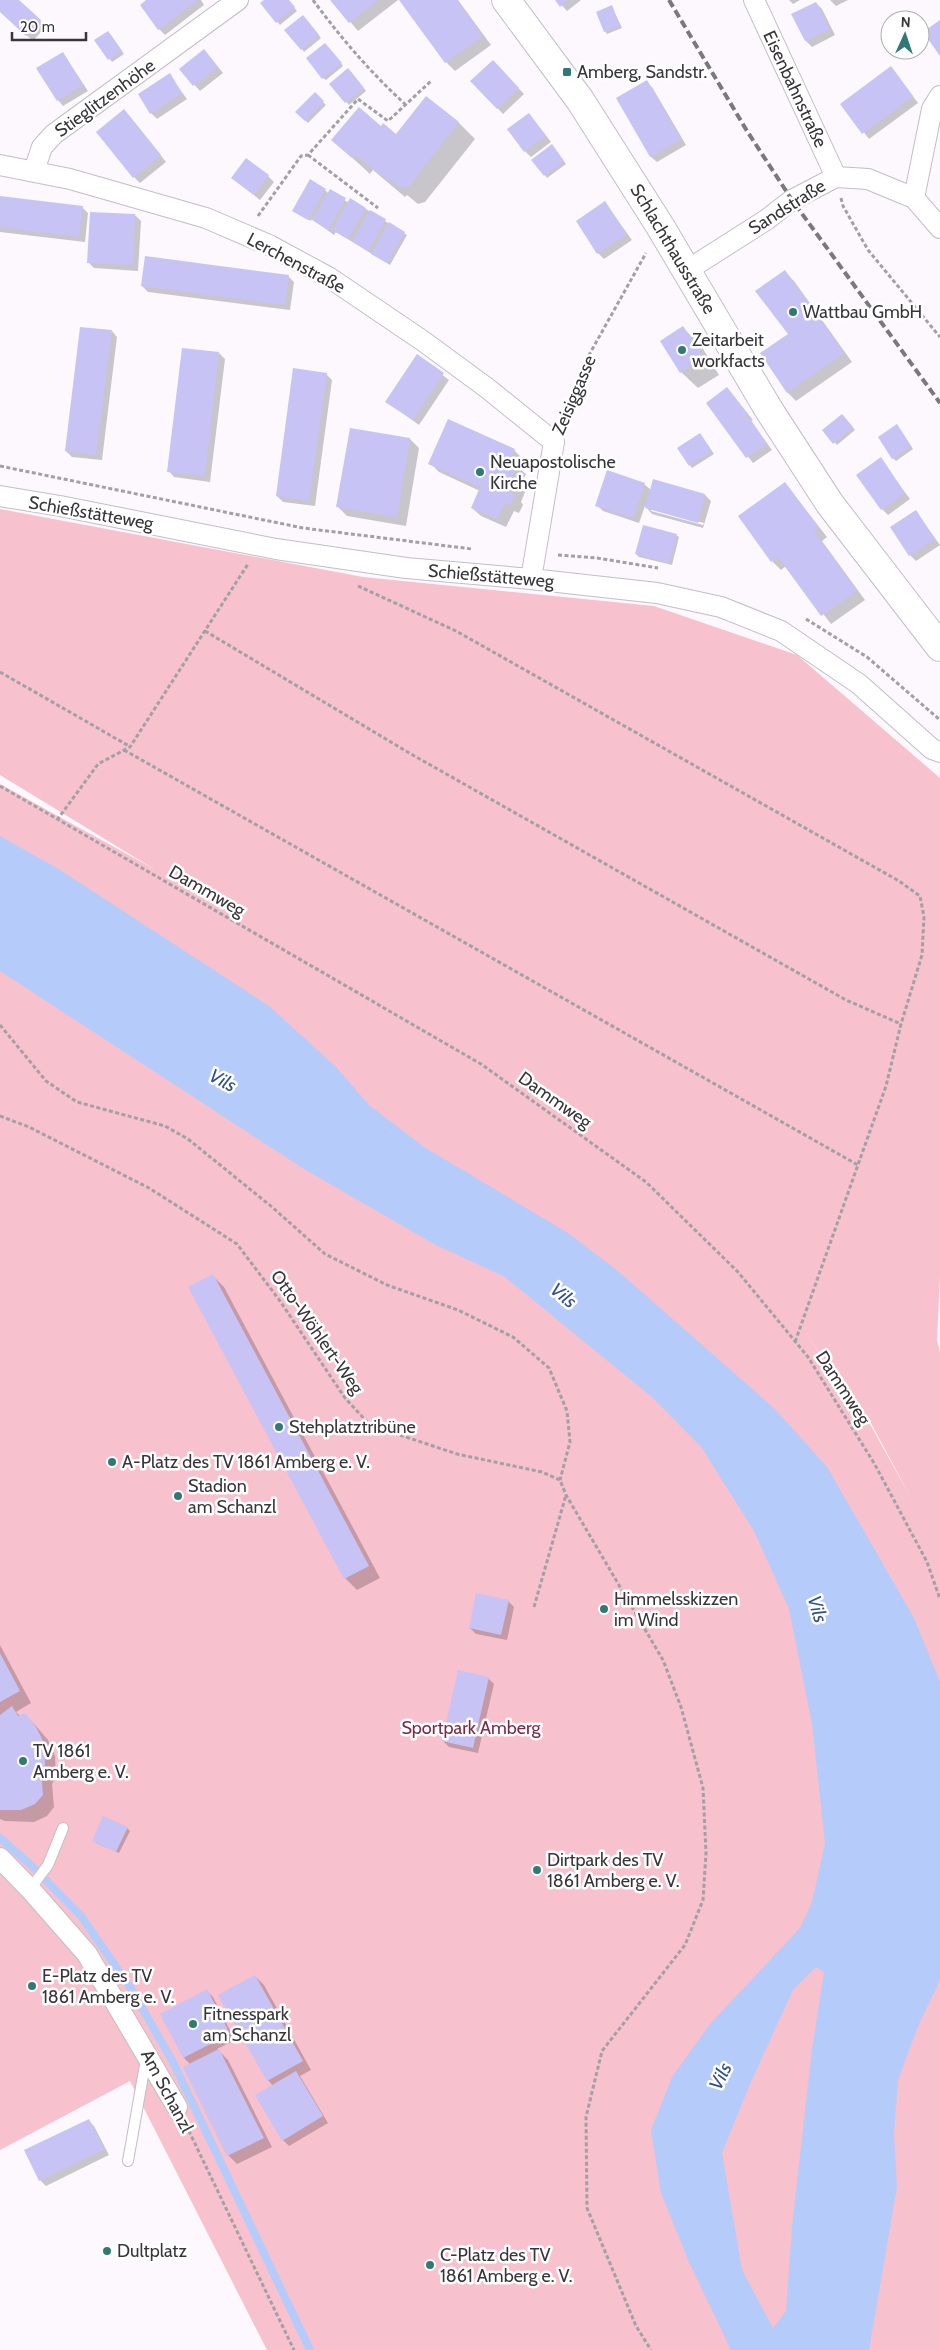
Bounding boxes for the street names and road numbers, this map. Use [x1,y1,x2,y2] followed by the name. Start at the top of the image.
[758,27,832,151] street label: Eisenbahnstraße
[51,54,159,142] street label: Stieglitzenhöhe
[745,175,829,239] street label: Sandstraße
[626,180,720,318] street label: Schlachthausstraße
[243,228,349,298] street label: Lerchenstraße
[547,352,601,438] street label: Zeisiggasse
[27,491,156,535] street label: Schießstätteweg
[427,560,556,593] street label: Schießstätteweg
[165,860,250,922] street label: Dammweg
[514,1067,597,1134] street label: Dammweg
[266,1266,369,1399] street label: Otto-Wöhlert-Weg
[811,1347,876,1430] street label: Dammweg
[136,2046,198,2137] street label: Am Schanzl

